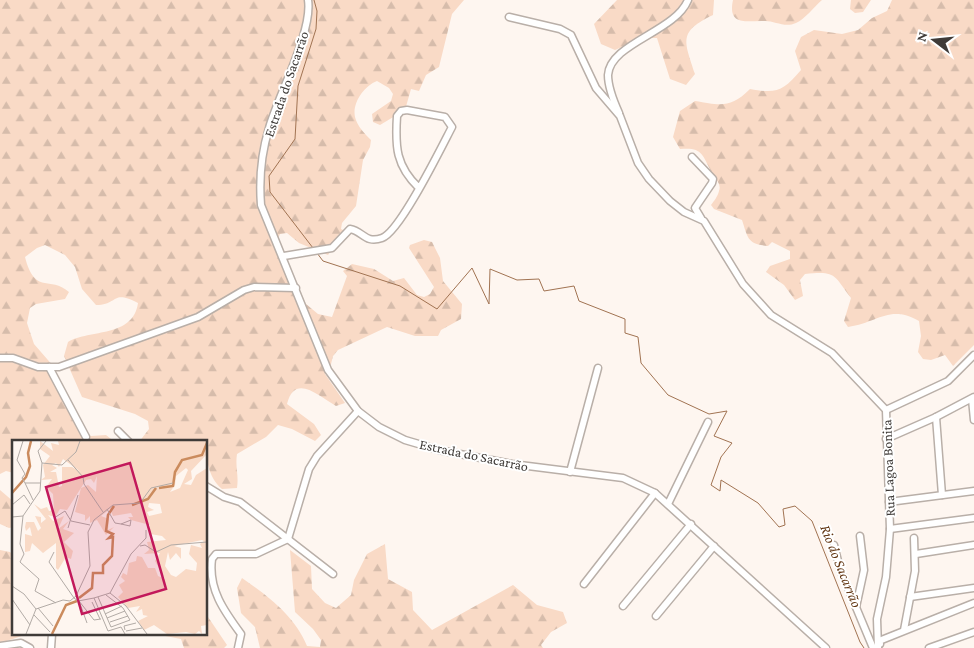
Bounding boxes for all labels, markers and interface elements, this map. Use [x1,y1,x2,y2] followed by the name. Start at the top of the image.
[909,15,959,65] north arrow
[260,29,312,139] street label: Estrada do Sacarrão
[912,29,931,43] text: N
[878,419,898,517] street label: Rua Lagoa Bonita
[418,436,530,474] street label: Estrada do Sacarrão
[12,440,208,636] inset map
[817,522,865,610] water label: Rio do Sacarrão

